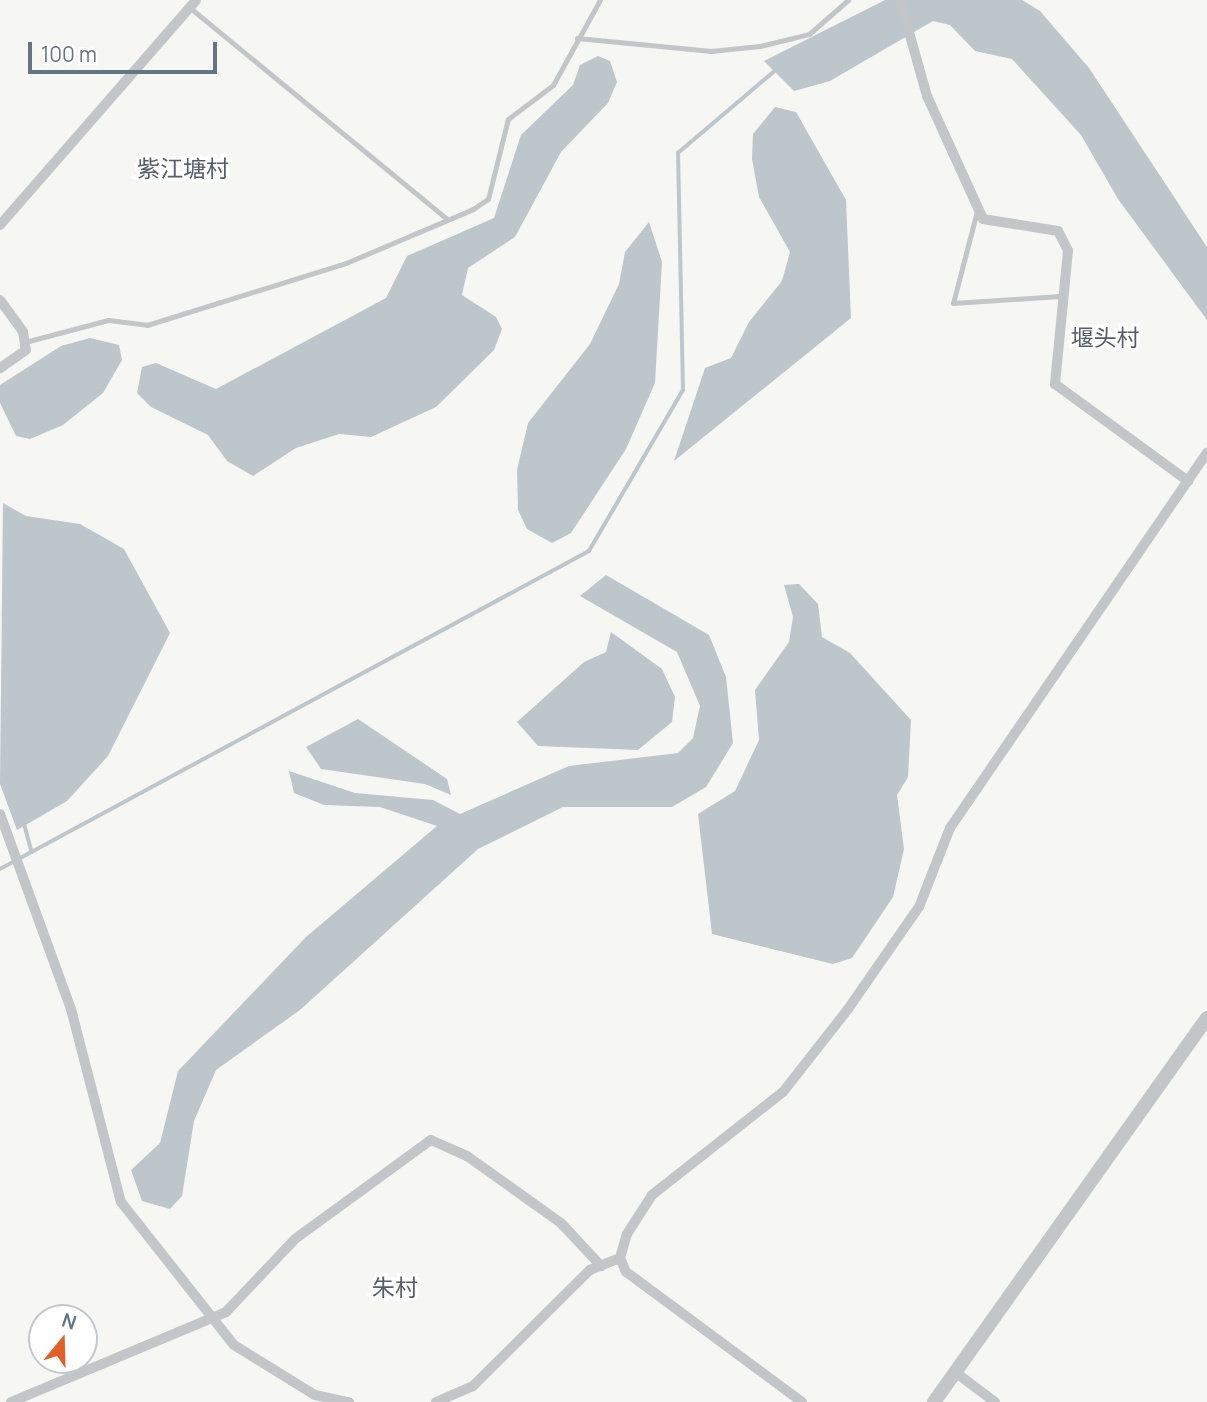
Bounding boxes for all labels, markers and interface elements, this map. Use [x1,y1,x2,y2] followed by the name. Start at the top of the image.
[32,28,220,72] scale bar
[41,40,97,68] text: 100 m
[137,154,229,182] district label: 紫江塘村
[1071,323,1139,351] district label: 堰头村
[372,1273,418,1301] district label: 朱村
[28,1304,98,1374] north arrow
[58,1307,80,1336] text: N

